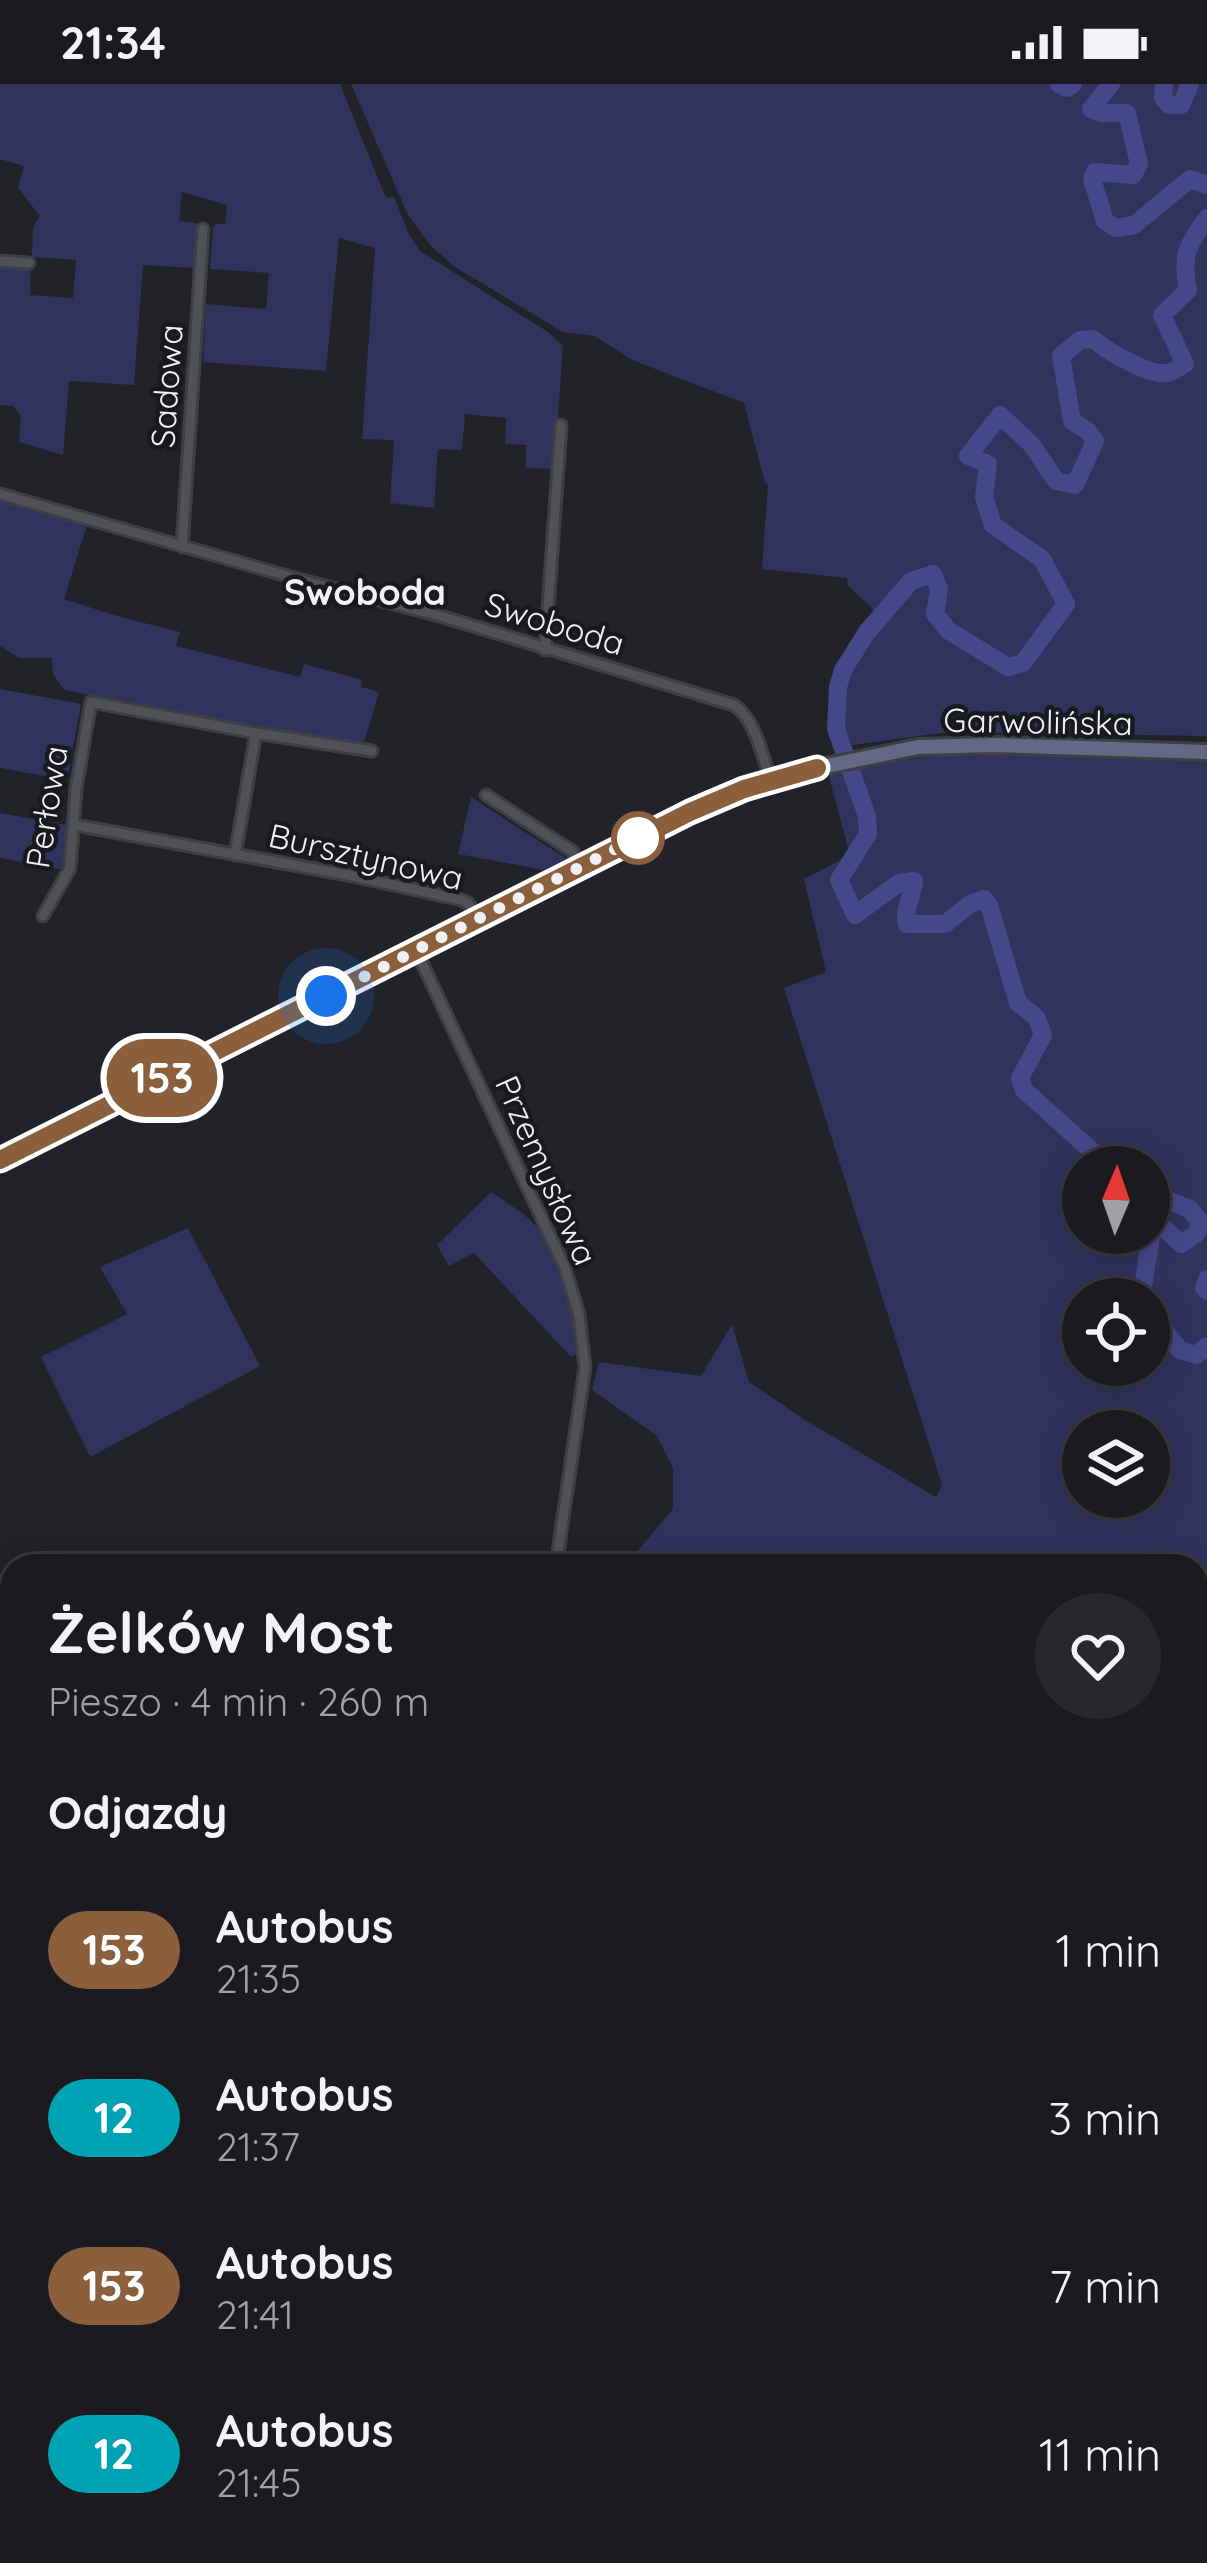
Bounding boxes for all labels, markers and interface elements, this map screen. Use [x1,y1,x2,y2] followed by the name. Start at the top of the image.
[60,14,166,70] text: 21:34
[141,323,191,449] street label: Sadowa
[284,569,446,614] district label: Swoboda
[481,582,629,664] street label: Swoboda
[943,699,1133,743] street label: Garwolińska
[16,743,76,871] street label: Perłowa
[613,813,663,863] unlabelled marker
[265,814,467,898] street label: Bursztynowa
[296,966,356,1026] your location
[93,1039,231,1117] line badge: 153
[130,1051,194,1104] text: 153
[487,1069,607,1271] street label: Przemysłowa
[1062,1146,1170,1254] north arrow
[1062,1146,1170,1518] map controls
[1062,1278,1170,1386] button: locate
[1062,1410,1170,1518] button: layers
[1035,1593,1161,1719] button: heart
[48,1596,395,1667] text: Żelków Most
[48,1677,429,1726] text: Pieszo · 4 min · 260 m
[48,1784,227,1840] text: Odjazdy
[216,1898,393,1954] text: Autobus
[1055,1922,1161,1978] text: 1 min
[82,1923,146,1976] text: 153
[216,1954,301,2003] text: 21:35
[216,2066,393,2122] text: Autobus
[1048,2090,1161,2146] text: 3 min
[94,2091,134,2144] text: 12
[216,2122,300,2171] text: 21:37
[216,2234,393,2290] text: Autobus
[1049,2258,1161,2314] text: 7 min
[82,2259,146,2312] text: 153
[216,2290,294,2339] text: 21:41
[216,2402,393,2458] text: Autobus
[1039,2426,1161,2482] text: 11 min
[94,2427,134,2480] text: 12
[216,2458,301,2507] text: 21:45

